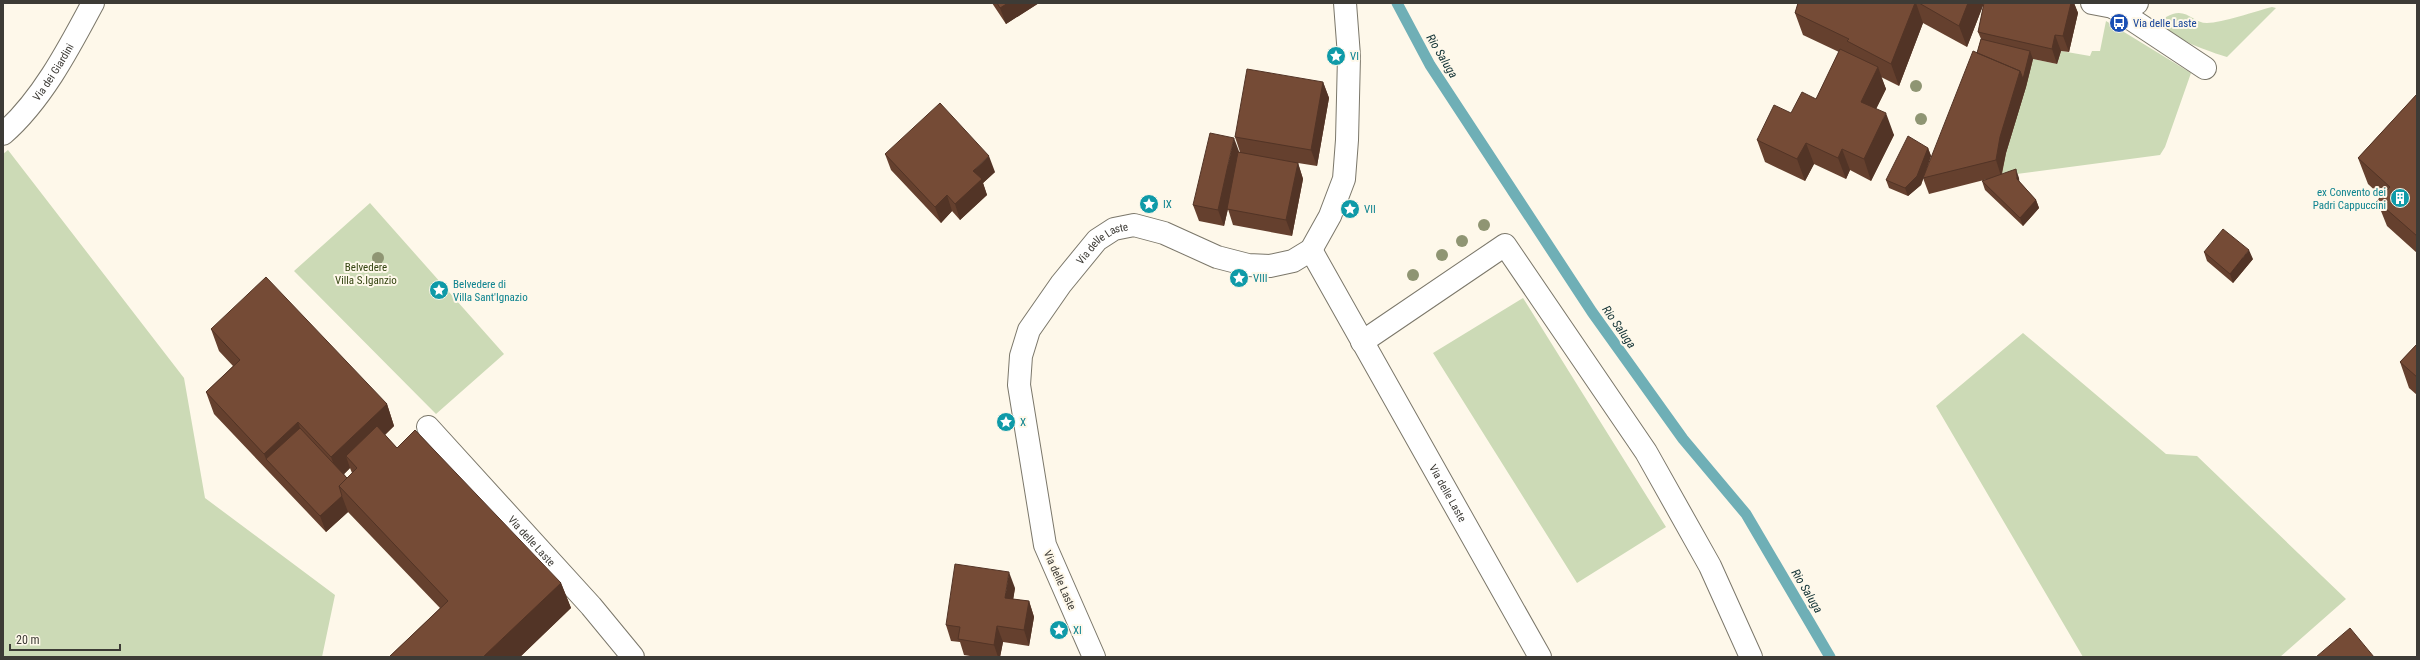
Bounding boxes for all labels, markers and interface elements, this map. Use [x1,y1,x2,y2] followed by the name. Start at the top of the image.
[2108,12,2130,34] bus stop icon: Via delle Laste
[2133,17,2197,30] place label: Via delle Laste
[1423,32,1461,80] water label: Rio Saluga
[30,41,77,104] street label: Via dei Giardini
[1325,45,1347,67] place icon: VI
[1350,50,1359,63] place label: VI
[2313,186,2386,212] place label: ex Convento dei Padri Cappuccini
[2389,187,2411,209] building icon: ex Convento dei Padri Cappuccini
[1138,193,1160,215] place icon: IX
[1163,198,1172,211] place label: IX
[1339,198,1361,220] place icon: VII
[1364,203,1376,216] place label: VII
[1074,220,1129,267] street label: Via delle Laste
[335,261,397,287] park label: Belvedere Villa S.Iganzio
[1228,267,1250,289] place icon: VIII
[1253,272,1267,285] place label: VIII
[453,278,528,304] place label: Belvedere di Villa Sant'Ignazio
[428,279,450,301] place icon: Belvedere di Villa Sant'Ignazio
[1599,303,1639,351] water label: Rio Saluga
[995,411,1017,433] place icon: X
[1020,416,1026,429] place label: X
[1426,462,1469,524] street label: Via delle Laste
[505,513,558,569] street label: Via delle Laste
[1041,548,1078,612] street label: Via delle Laste
[1788,567,1826,615] water label: Rio Saluga
[1048,619,1070,641] place icon: XI
[1073,624,1082,637] place label: XI
[10,626,120,652] scale bar
[16,633,40,647] text: 20 m

